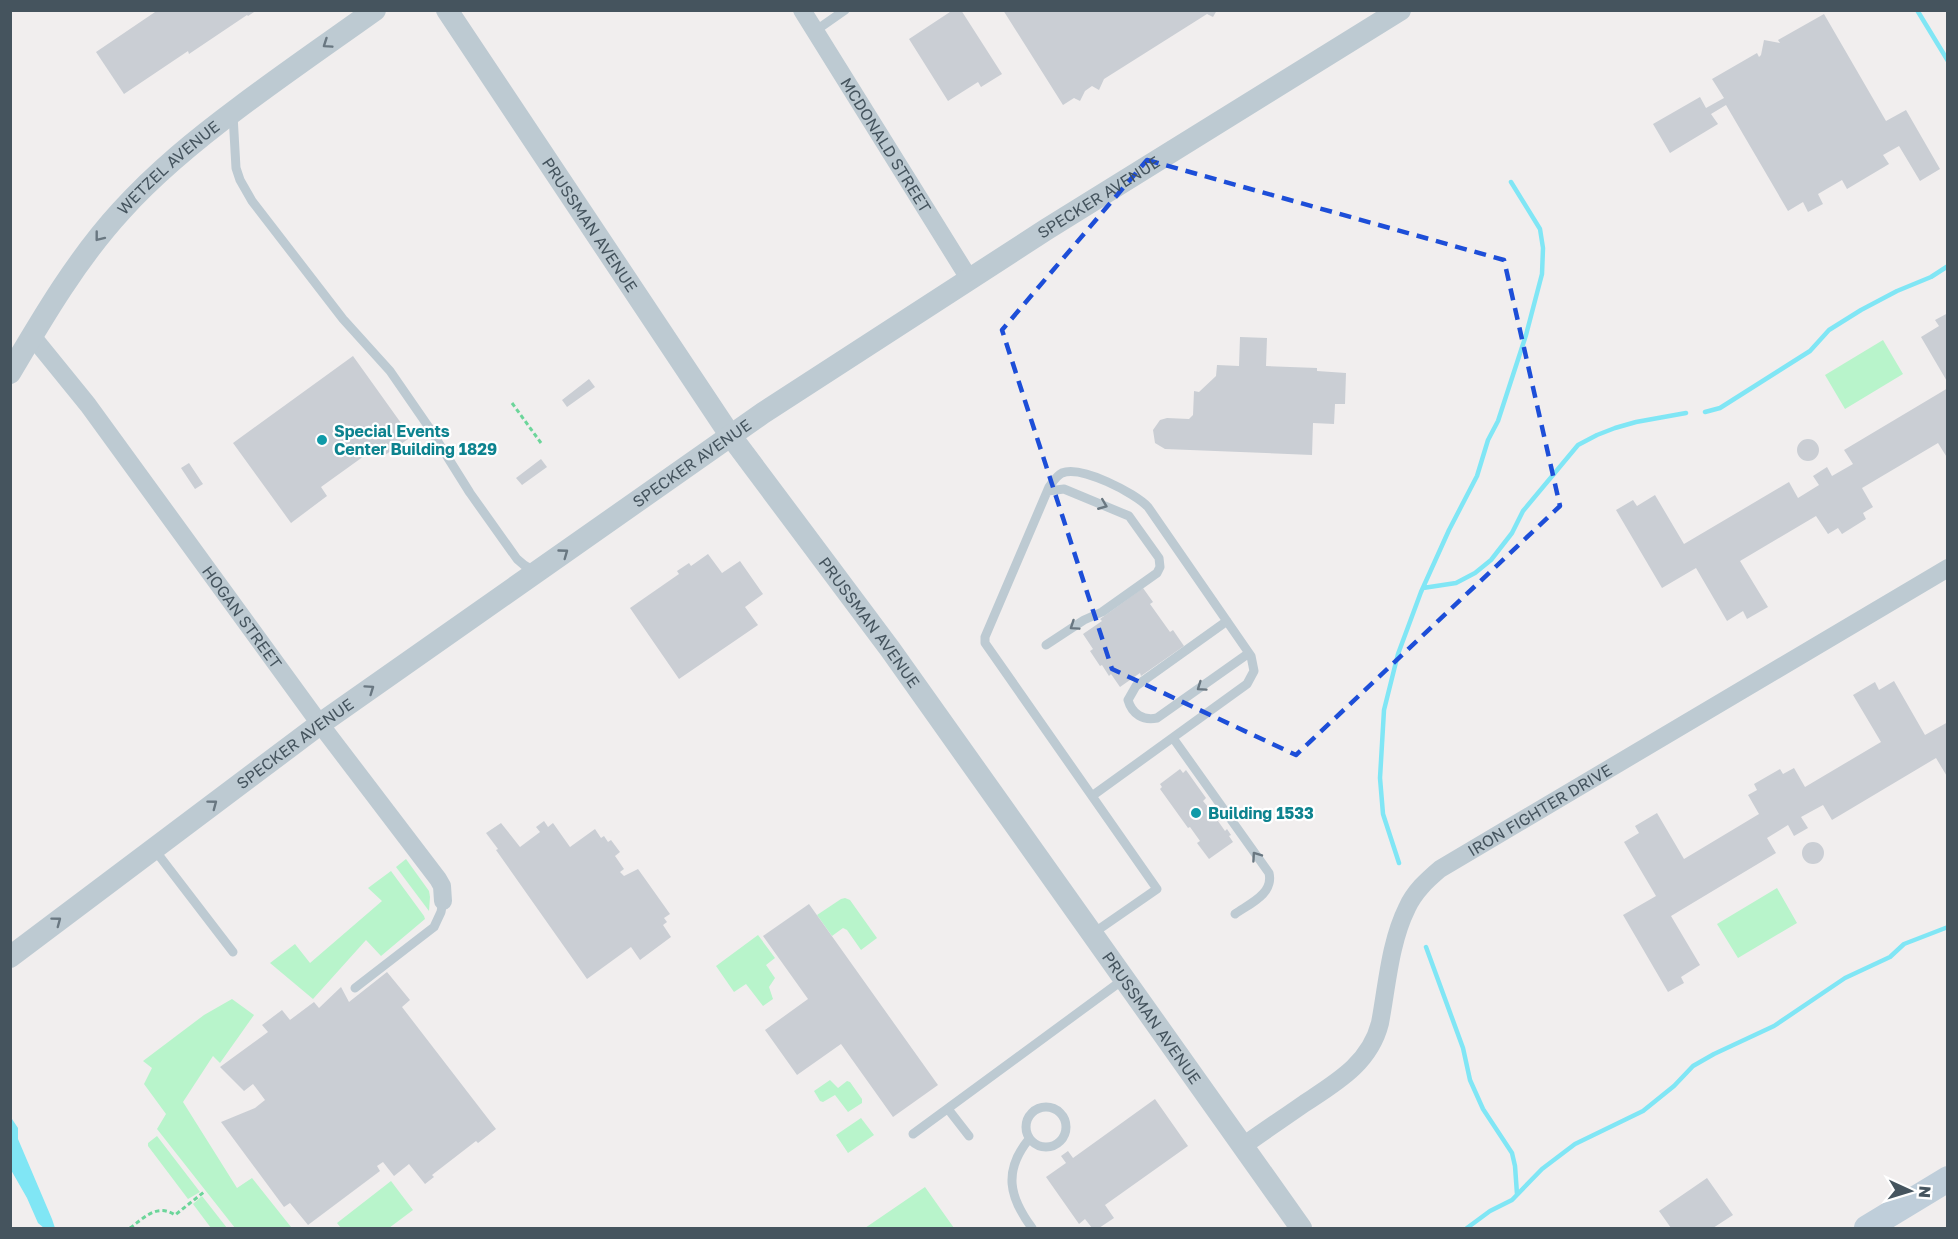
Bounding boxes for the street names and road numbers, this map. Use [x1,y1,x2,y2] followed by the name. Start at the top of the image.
[836,74,936,216] street label: MCDONALD STREET
[113,116,223,219] street label: WETZEL AVENUE
[1033,152,1163,243] street label: SPECKER AVENUE
[538,154,642,296] street label: PRUSSMAN AVENUE
[629,414,755,512] street label: SPECKER AVENUE
[815,553,924,691] street label: PRUSSMAN AVENUE
[198,562,286,672] street label: HOGAN STREET
[232,694,357,793] street label: SPECKER AVENUE
[1464,760,1615,860] street label: IRON FIGHTER DRIVE
[1098,948,1205,1088] street label: PRUSSMAN AVENUE

